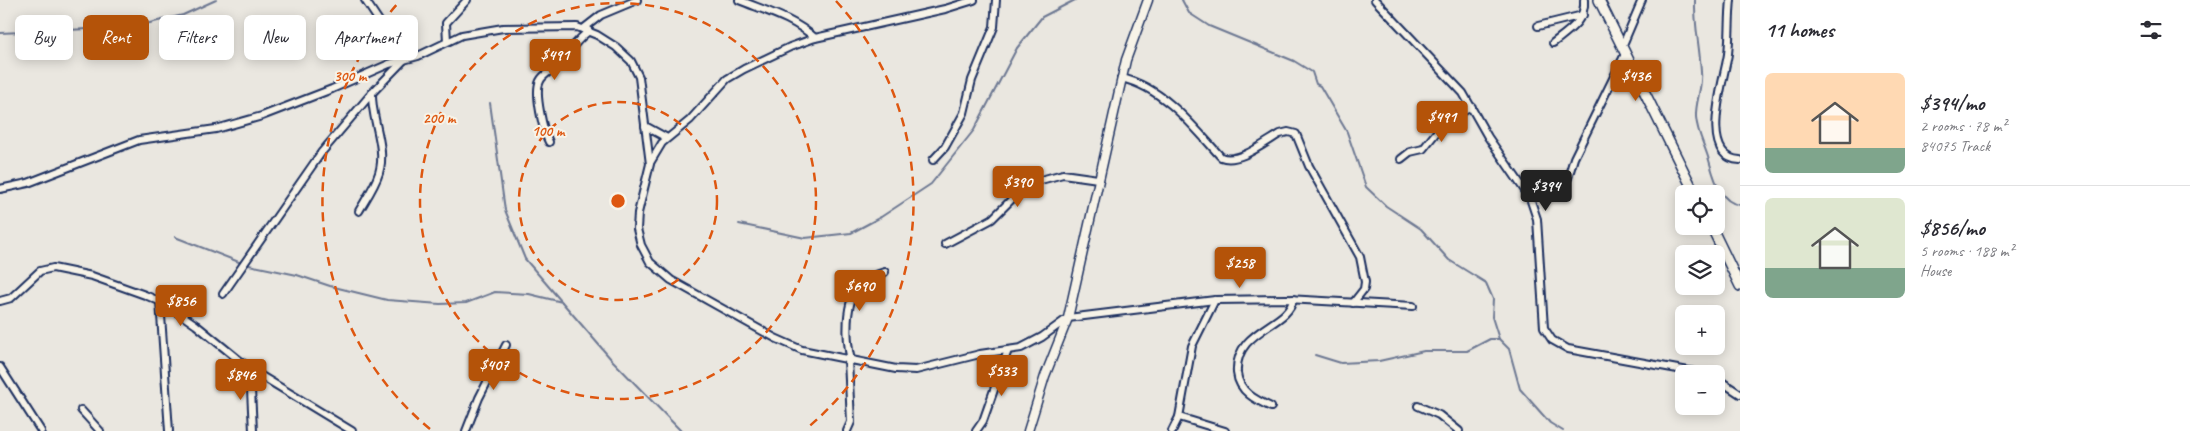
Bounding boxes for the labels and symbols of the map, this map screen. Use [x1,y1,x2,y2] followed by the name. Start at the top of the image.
[525,38,585,81] pin: $491
[1606,59,1666,102] pin: $436
[334,67,368,86] text: 300 m
[1412,100,1472,143] pin: $491
[423,109,457,128] text: 200 m
[532,122,566,141] text: 100 m
[988,166,1048,208] pin: $390
[1516,170,1576,212] pin: $394
[609,192,627,210] centre of rings
[1210,246,1270,289] pin: $258
[830,270,890,312] pin: $690
[151,284,211,327] pin: $856
[464,348,524,391] pin: $407
[972,354,1032,397] pin: $533
[211,358,271,401] pin: $846

